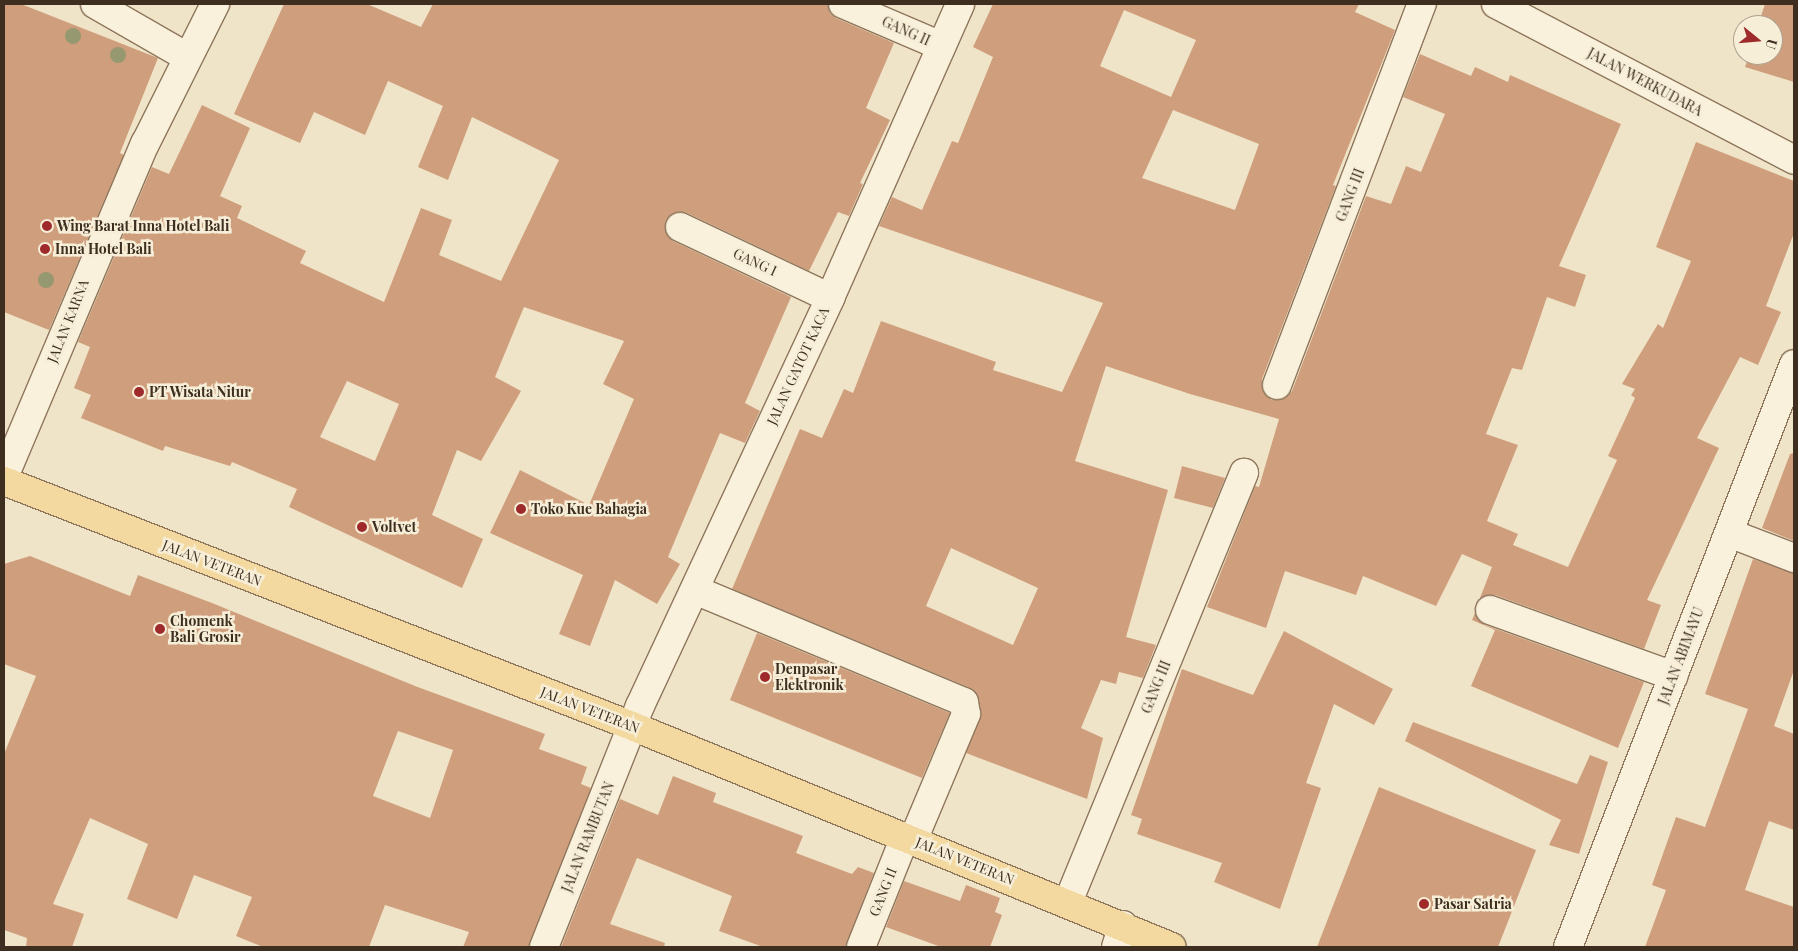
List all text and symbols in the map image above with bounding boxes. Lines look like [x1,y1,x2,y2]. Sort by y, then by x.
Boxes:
street label: GANG II [879,13,933,49]
north arrow [1733,15,1783,65]
text: U [1761,37,1782,52]
street label: JALAN WERKUDARA [1584,44,1706,120]
street label: GANG III [1332,166,1368,224]
place label: Wing Barat Inna Hotel Bali [57,218,230,234]
marker: Wing Barat Inna Hotel Bali [41,220,53,232]
place label: Inna Hotel Bali [55,241,152,257]
marker: Inna Hotel Bali [39,243,51,255]
street label: GANG I [730,245,780,279]
street label: JALAN KARNA [44,277,92,365]
street label: JALAN GATOT KACA [763,304,833,428]
place label: PT Wisata Nitur [149,384,252,400]
marker: PT Wisata Nitur [133,386,145,398]
place label: Toko Kue Bahagia [531,501,647,517]
marker: Toko Kue Bahagia [515,503,527,515]
place label: Voltvet [372,519,416,535]
marker: Voltvet [356,521,368,533]
street label: JALAN VETERAN [160,536,264,590]
street label: JALAN ABIMAYU [1655,605,1707,707]
place label: Chomenk Bali Grosir [170,613,241,646]
marker: Chomenk Bali Grosir [154,623,166,635]
street label: GANG III [1138,658,1174,716]
place label: Denpasar Elektronik [775,661,844,694]
marker: Denpasar Elektronik [759,671,771,683]
street label: JALAN VETERAN [538,683,642,737]
street label: JALAN RAMBUTAN [558,779,618,895]
street label: JALAN VETERAN [913,834,1017,888]
street label: GANG II [866,865,900,919]
place label: Pasar Satria [1434,896,1512,912]
marker: Pasar Satria [1418,898,1430,910]

